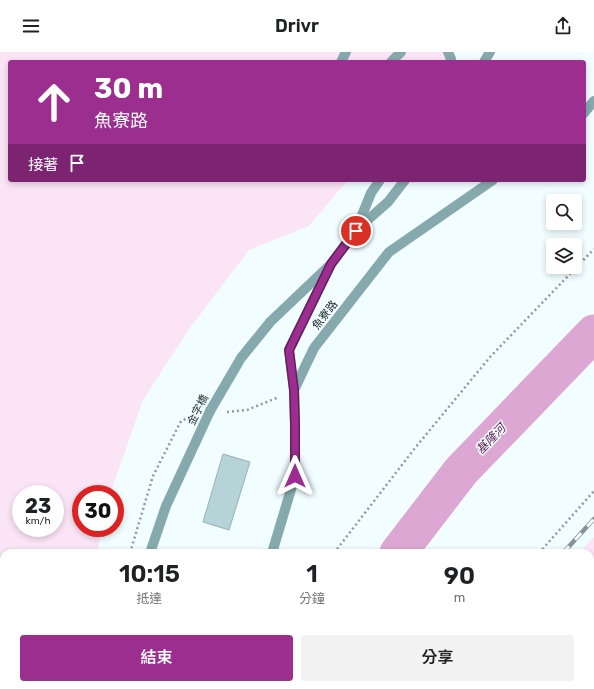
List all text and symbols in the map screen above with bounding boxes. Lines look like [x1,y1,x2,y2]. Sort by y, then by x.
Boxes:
icon: menu [20,15,42,37]
text: Drivr [275,15,319,37]
icon: share [552,15,574,37]
text: 30 m [94,72,163,105]
icon: ahead [28,76,80,128]
text: 魚寮路 [94,110,148,132]
icon: arrive [66,152,88,174]
text: 接著 [28,156,58,174]
map controls [546,194,582,274]
button: search [546,194,582,230]
pin [339,214,373,248]
icon: arrive [345,220,367,242]
button: layers [546,238,582,274]
street label: 魚寮路 [310,298,340,332]
street label: 金字橋 [185,392,211,428]
water label: 基隆河 [473,420,510,457]
position arrow [274,455,316,497]
speed limit sign: 30 [72,485,124,537]
text: 23 [25,494,51,518]
text: km/h [26,515,50,527]
text: 10:15 [119,560,180,588]
text: 1 [306,560,318,588]
text: 90 [444,562,475,590]
text: m [454,590,465,605]
text: 抵達 [136,591,162,606]
text: 分鐘 [299,591,325,606]
button: 結束 [20,635,293,681]
button: 分享 [301,635,574,681]

